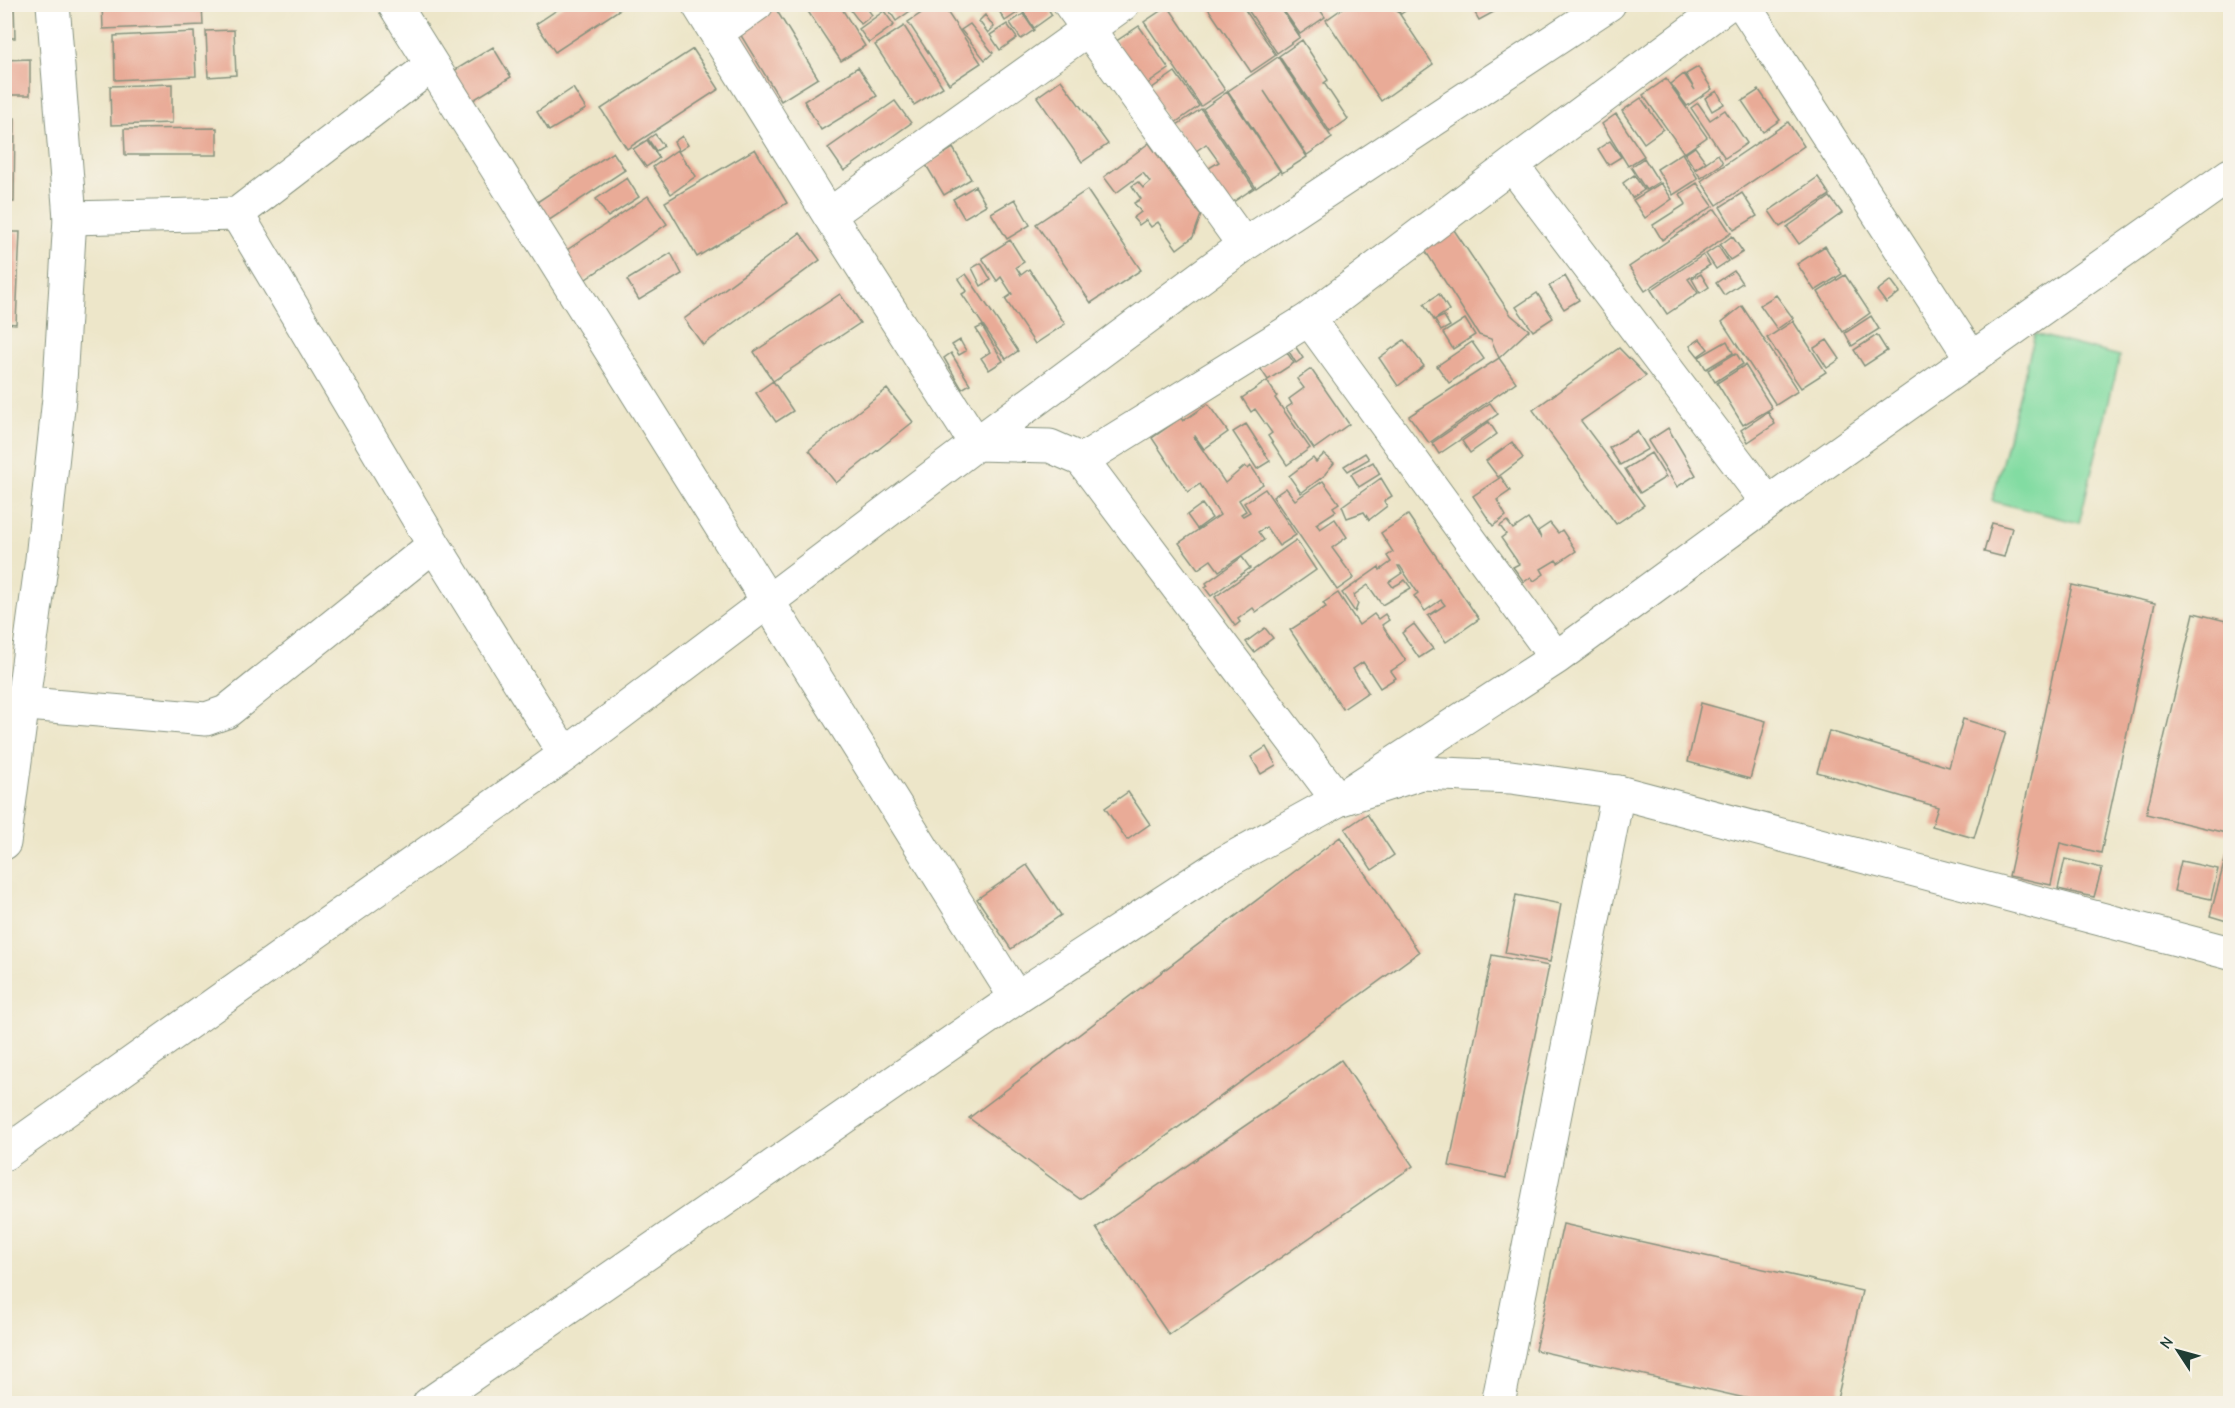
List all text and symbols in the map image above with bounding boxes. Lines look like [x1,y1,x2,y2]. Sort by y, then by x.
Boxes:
north arrow [2148,1321,2208,1381]
text: N [2156,1333,2177,1352]

